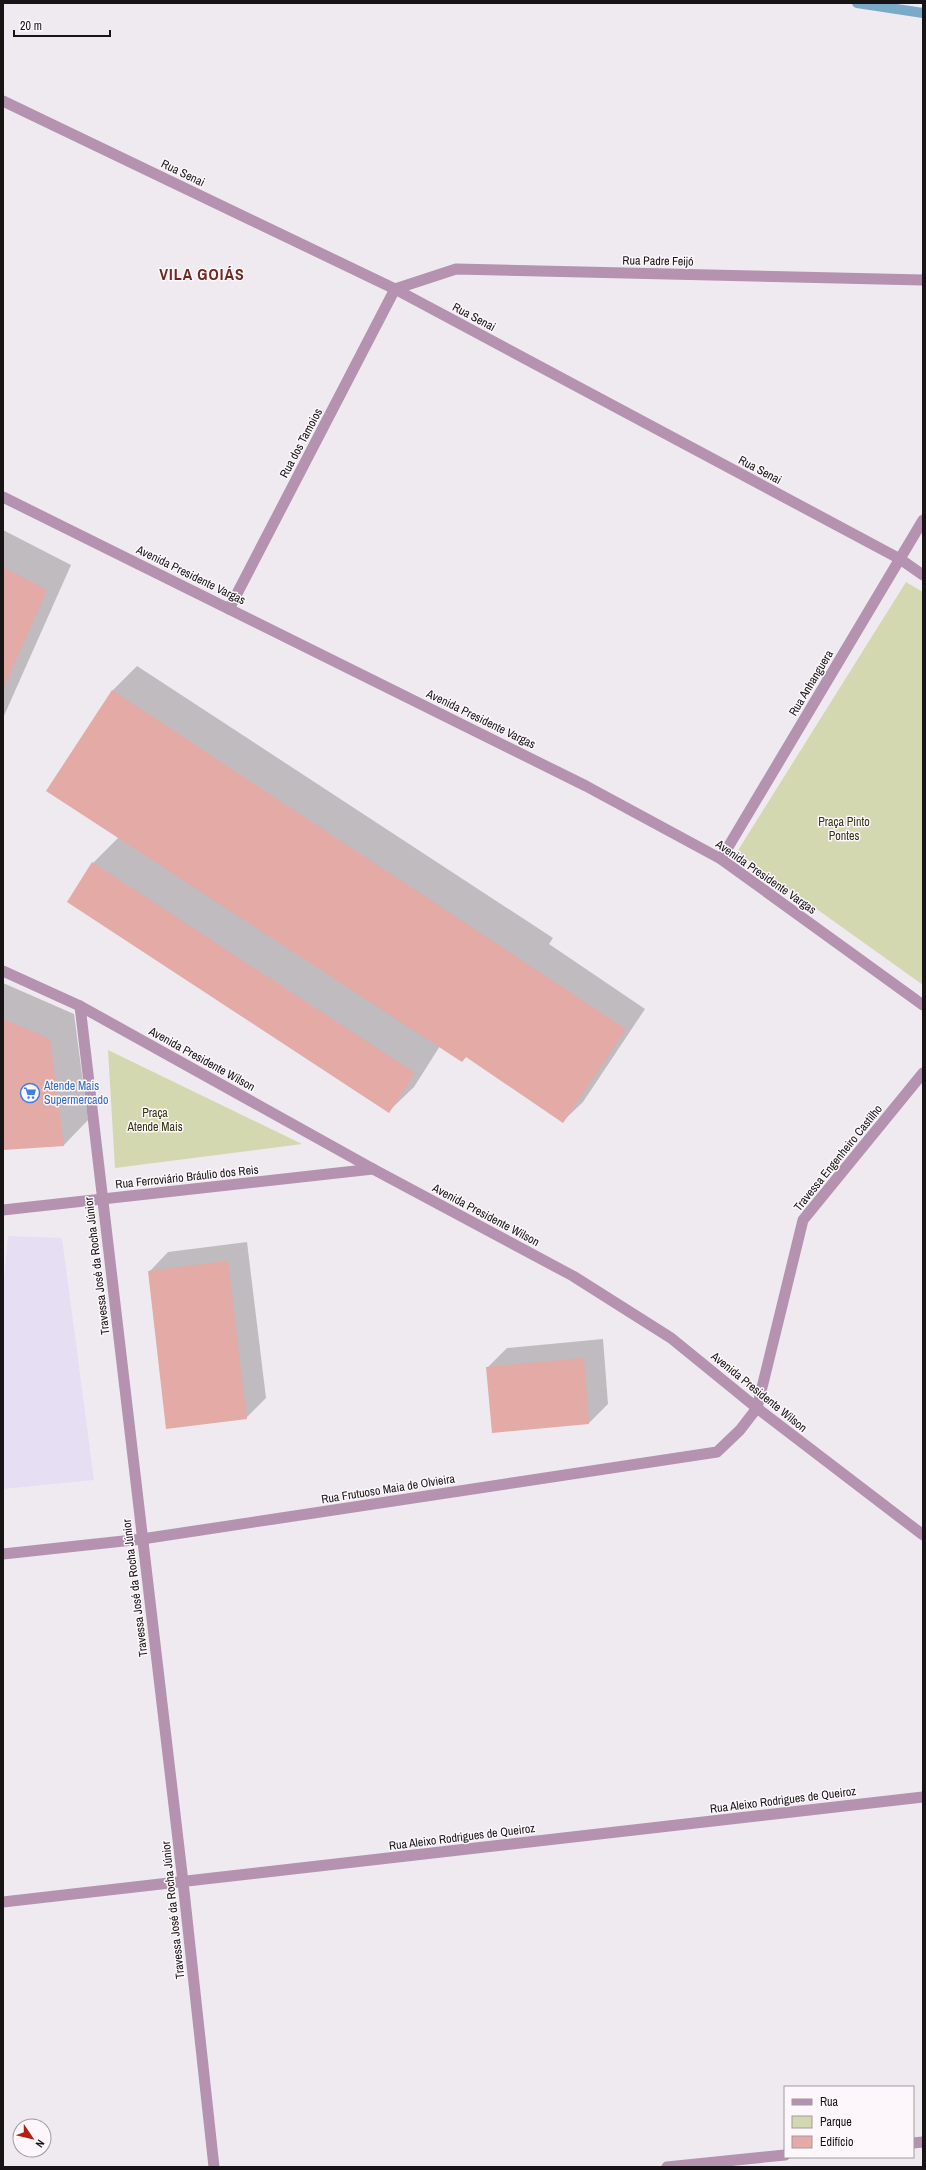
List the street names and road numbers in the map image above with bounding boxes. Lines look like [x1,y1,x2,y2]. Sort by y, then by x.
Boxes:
street label: Rua Senai [159,156,207,190]
street label: Rua Padre Feijó [622,252,694,270]
street label: Rua Senai [450,299,498,335]
street label: Rua dos Tamoios [276,405,326,481]
street label: Rua Senai [736,452,784,488]
street label: Avenida Presidente Vargas [133,541,248,608]
street label: Rua Anhanguera [785,647,837,719]
street label: Avenida Presidente Vargas [423,685,538,752]
street label: Avenida Presidente Vargas [712,836,820,918]
street label: Avenida Presidente Wilson [145,1023,258,1095]
street label: Travessa Engenheiro Castilho [790,1101,886,1215]
street label: Rua Ferroviário Bráulio dos Reis [115,1162,259,1192]
street label: Avenida Presidente Wilson [429,1180,542,1250]
street label: Travessa José da Rocha Júnior [81,1196,113,1336]
street label: Avenida Presidente Wilson [707,1348,810,1436]
street label: Rua Frutuoso Maia de Olvieira [320,1470,456,1507]
street label: Travessa José da Rocha Júnior [119,1518,151,1658]
street label: Rua Aleixo Rodrigues de Queiroz [709,1783,857,1817]
street label: Rua Aleixo Rodrigues de Queiroz [388,1820,536,1854]
street label: Travessa José da Rocha Júnior [158,1840,188,1980]

